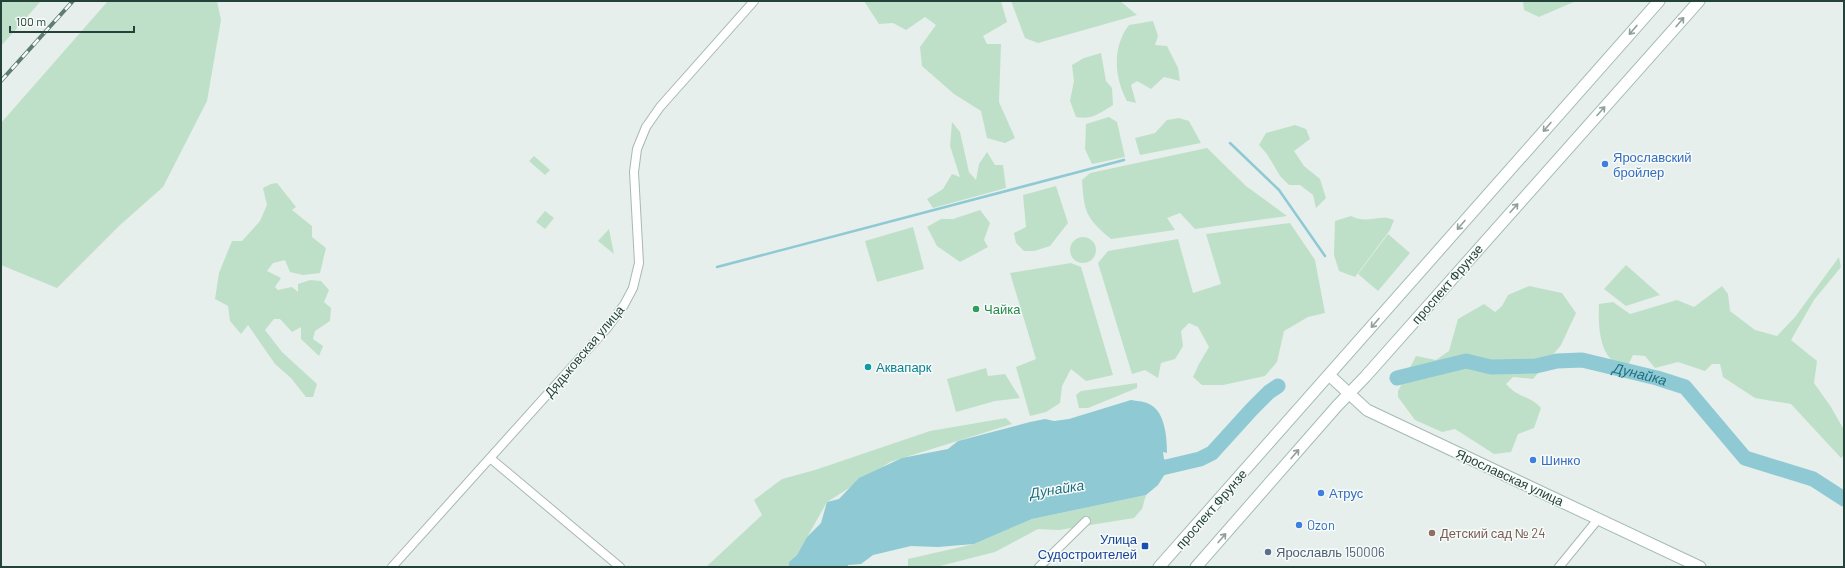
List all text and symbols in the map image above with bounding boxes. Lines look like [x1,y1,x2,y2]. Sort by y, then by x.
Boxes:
scale bar [10,8,134,34]
text: 100 m [16,14,46,28]
one-way arrow [1676,17,1685,27]
one-way arrow [1629,25,1638,36]
one-way arrow [1596,106,1605,117]
one-way arrow [1543,122,1552,133]
place label: Ярославский бройлер [1613,149,1692,180]
marker: Ярославский бройлер [1600,159,1610,169]
one-way arrow [1509,203,1519,213]
one-way arrow [1457,220,1466,231]
street label: проспект Фрунзе [1408,241,1486,327]
street label: Дядьковская улица [541,301,628,400]
place label: Чайка [984,301,1021,317]
marker: Чайка [971,304,981,314]
one-way arrow [1371,317,1380,328]
water label: Дунайка [1610,358,1669,389]
place label: Аквапарк [876,359,932,375]
marker: Аквапарк [863,362,873,372]
street label: Ярославская улица [1454,445,1567,509]
one-way arrow [1290,449,1299,459]
place label: Шинко [1541,452,1580,468]
marker: Шинко [1528,455,1538,465]
street label: проспект Фрунзе [1172,466,1250,552]
water label: Дунайка [1027,476,1085,501]
place label: Атрус [1329,485,1364,501]
marker: Атрус [1316,488,1326,498]
place label: Ozon [1307,517,1335,533]
marker: Ozon [1294,520,1304,530]
place label: Детский сад № 24 [1440,525,1545,541]
marker: Детский сад № 24 [1427,528,1437,538]
place label: Улица Судостроителей [1038,531,1138,562]
one-way arrow [1217,532,1226,543]
marker: Улица Судостроителей [1140,541,1150,551]
place label: Ярославль 150006 [1276,544,1385,560]
marker: Ярославль 150006 [1263,547,1273,557]

